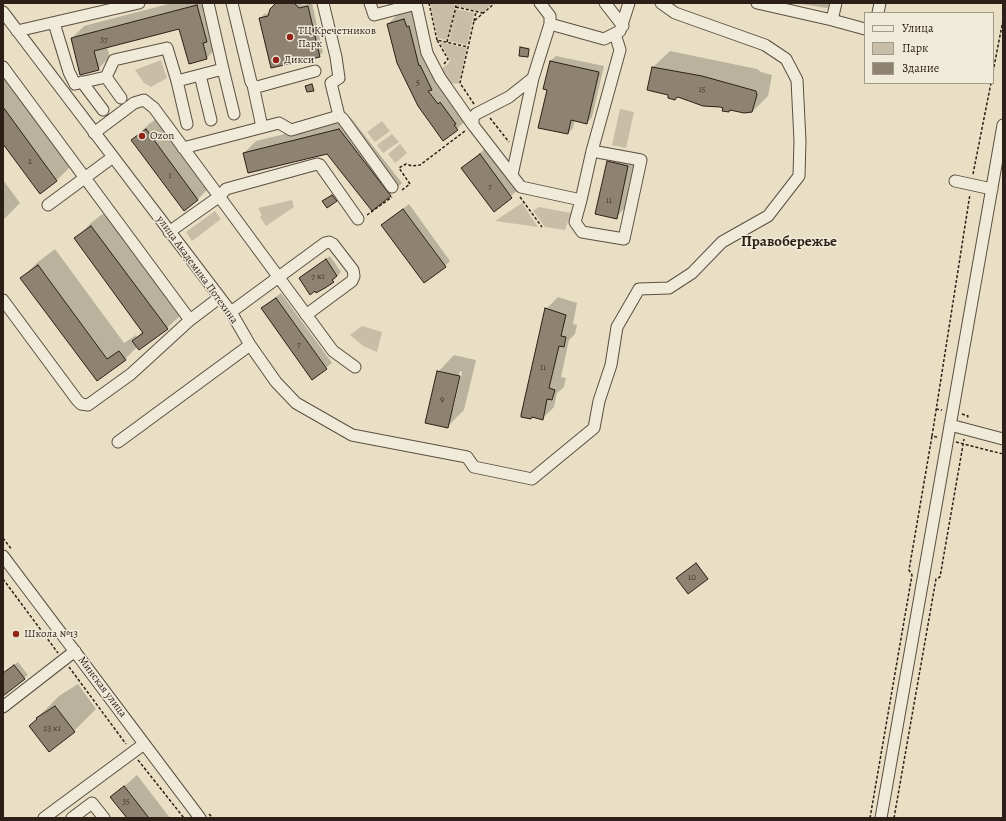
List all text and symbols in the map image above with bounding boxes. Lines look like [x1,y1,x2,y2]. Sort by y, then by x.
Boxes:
legend [864,12,994,84]
text: Улица [902,20,933,36]
place label: ТЦ Кречетников Парк [298,24,376,50]
marker: ТЦ Кречетников Парк [285,32,295,42]
house number: 37 [100,35,108,45]
text: Парк [902,40,928,56]
place label: Дикси [284,53,314,67]
marker: Дикси [271,55,281,65]
text: Здание [902,60,939,76]
house number: 5 [416,78,420,88]
house number: 15 [699,85,705,95]
place label: Ozon [150,129,174,143]
marker: Ozon [137,131,147,141]
house number: 2 [28,157,32,167]
house number: 1 [168,171,172,181]
house number: 7 [488,182,492,192]
house number: 11 [606,196,612,206]
street label: улица Академика Потехина [153,213,241,327]
district label: Правобережье [741,233,837,251]
house number: 7 к1 [311,272,325,282]
house number: 7 [297,340,301,350]
house number: 11 [540,363,546,373]
house number: 9 [440,395,444,405]
house number: 10 [688,573,696,583]
place label: Школа №13 [24,627,78,641]
marker: Школа №13 [11,629,21,639]
street label: Минская улица [75,654,129,720]
house number: 23 к1 [43,724,61,734]
house number: 35 [122,797,130,807]

